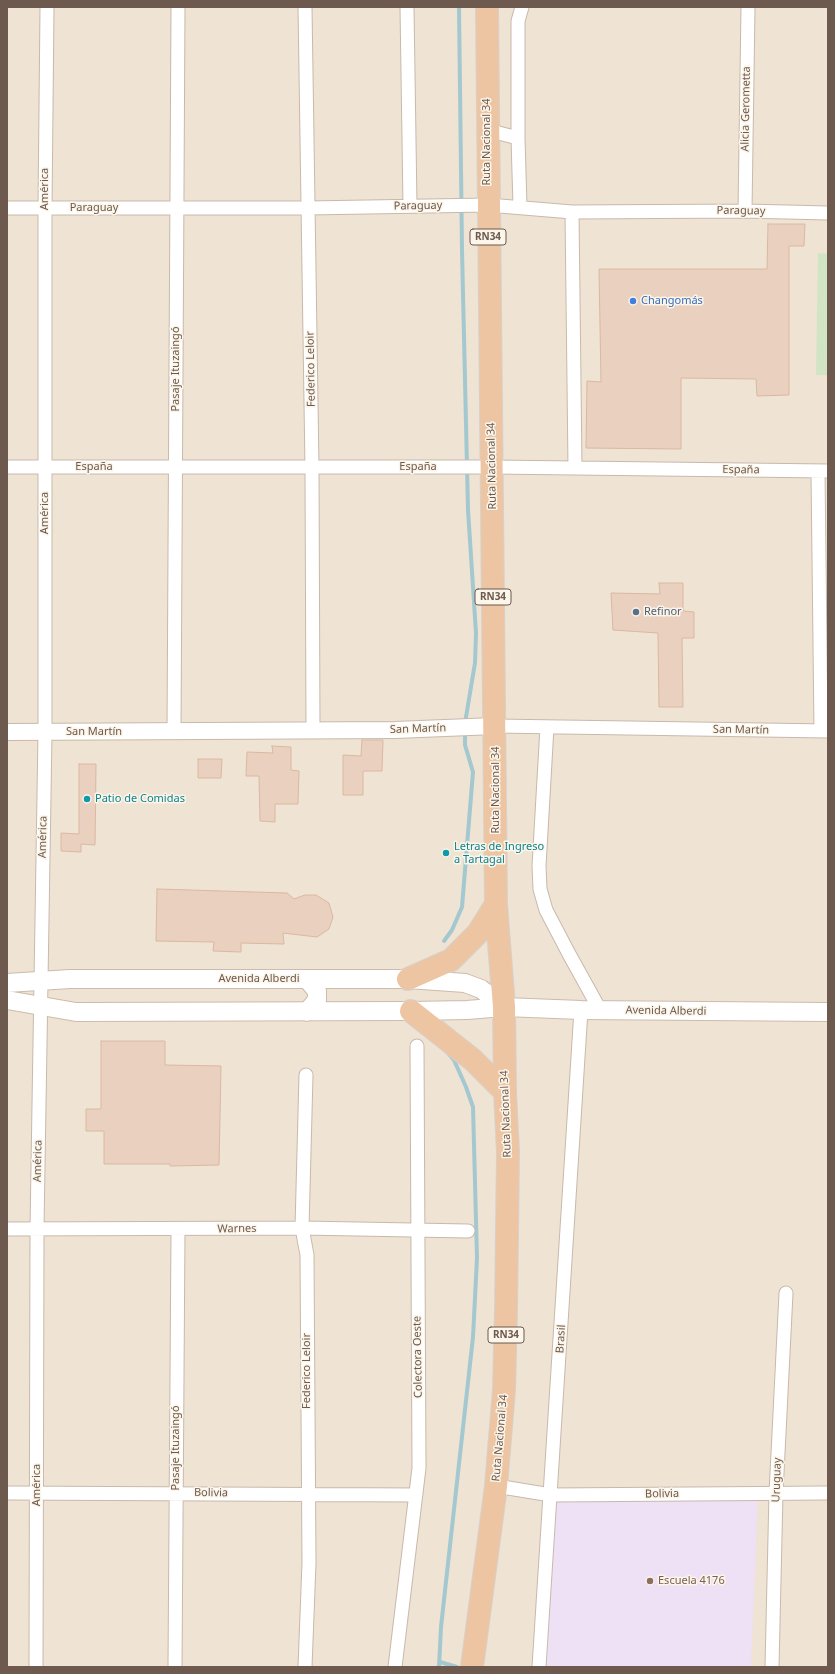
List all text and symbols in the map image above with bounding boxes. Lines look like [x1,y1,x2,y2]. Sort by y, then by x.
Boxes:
street label: Alicia Gerometta [739,66,753,152]
street label: Ruta Nacional 34 [480,98,494,186]
street label: América [38,168,52,210]
street label: Paraguay [394,199,442,213]
street label: Paraguay [70,201,118,215]
street label: Paraguay [717,204,765,218]
road number: RN34 [470,229,506,245]
place label: Changomás [641,294,703,308]
marker: Changomás [628,296,638,306]
street label: Pasaje Ituzaingó [169,326,183,412]
street label: Federico Leloir [304,331,318,407]
street label: Ruta Nacional 34 [485,422,499,510]
street label: España [75,460,113,474]
street label: España [399,460,437,474]
street label: España [722,463,760,477]
street label: América [38,492,52,534]
road number: RN34 [475,589,511,605]
place label: Refinor [644,605,682,619]
marker: Refinor [631,607,641,617]
street label: San Martín [390,721,446,737]
street label: San Martín [713,723,769,737]
street label: San Martín [66,725,122,739]
street label: Ruta Nacional 34 [489,746,503,834]
place label: Patio de Comidas [95,792,185,806]
marker: Patio de Comidas [82,794,92,804]
street label: América [36,816,50,858]
place label: Letras de Ingreso a Tartagal [454,840,544,866]
marker: Letras de Ingreso a Tartagal [441,848,451,858]
street label: Avenida Alberdi [218,972,300,986]
street label: Avenida Alberdi [625,1004,707,1018]
street label: Ruta Nacional 34 [498,1070,514,1158]
street label: América [31,1140,45,1182]
street label: Warnes [217,1222,257,1236]
street label: Colectora Oeste [411,1316,425,1398]
street label: Brasil [553,1324,569,1354]
road number: RN34 [488,1327,524,1343]
street label: Federico Leloir [300,1333,314,1409]
street label: Ruta Nacional 34 [490,1394,510,1482]
street label: Pasaje Ituzaingó [169,1405,183,1491]
street label: Uruguay [770,1457,784,1503]
street label: América [30,1464,44,1506]
street label: Bolivia [194,1486,228,1500]
street label: Bolivia [645,1487,679,1501]
place label: Escuela 4176 [658,1574,725,1588]
marker: Escuela 4176 [645,1576,655,1586]

